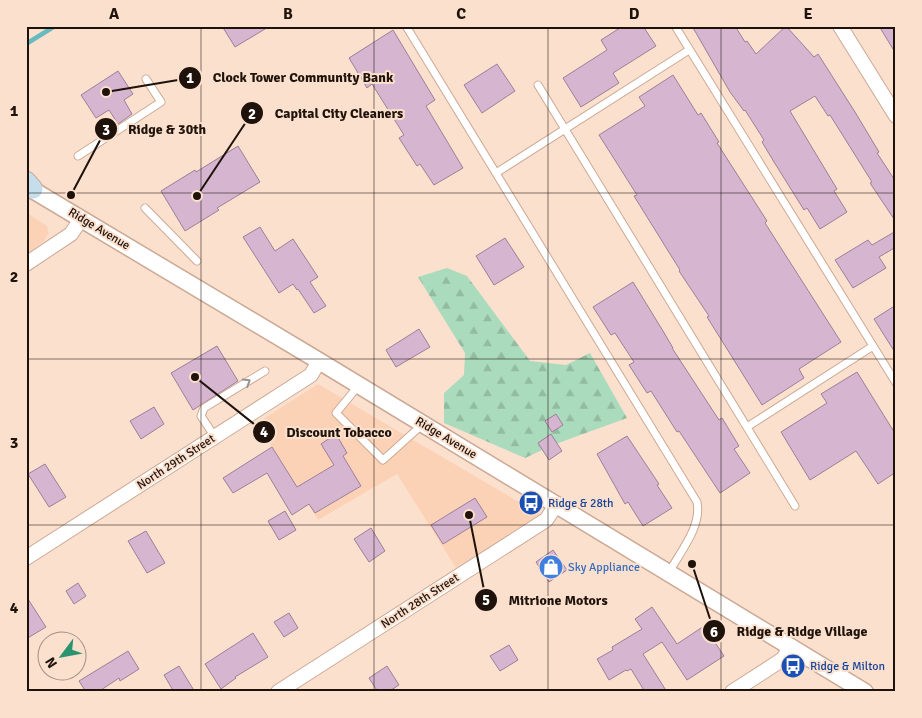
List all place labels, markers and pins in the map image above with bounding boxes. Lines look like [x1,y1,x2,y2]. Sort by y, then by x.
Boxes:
callout: Clock Tower Community Bank [178,63,403,92]
callout: Capital City Cleaners [240,99,414,128]
callout: Ridge & 30th [93,115,216,144]
callout: Discount Tobacco [252,418,402,447]
bus stop icon: Ridge & 28th [518,490,544,516]
place label: Ridge & 28th [548,496,614,511]
shop icon: Sky Appliance [538,554,564,580]
place label: Sky Appliance [568,560,640,575]
callout: Mitrione Motors [473,585,617,614]
callout: Ridge & Ridge Village [702,617,878,646]
bus stop icon: Ridge & Milton [780,653,806,679]
place label: Ridge & Milton [810,659,885,674]

